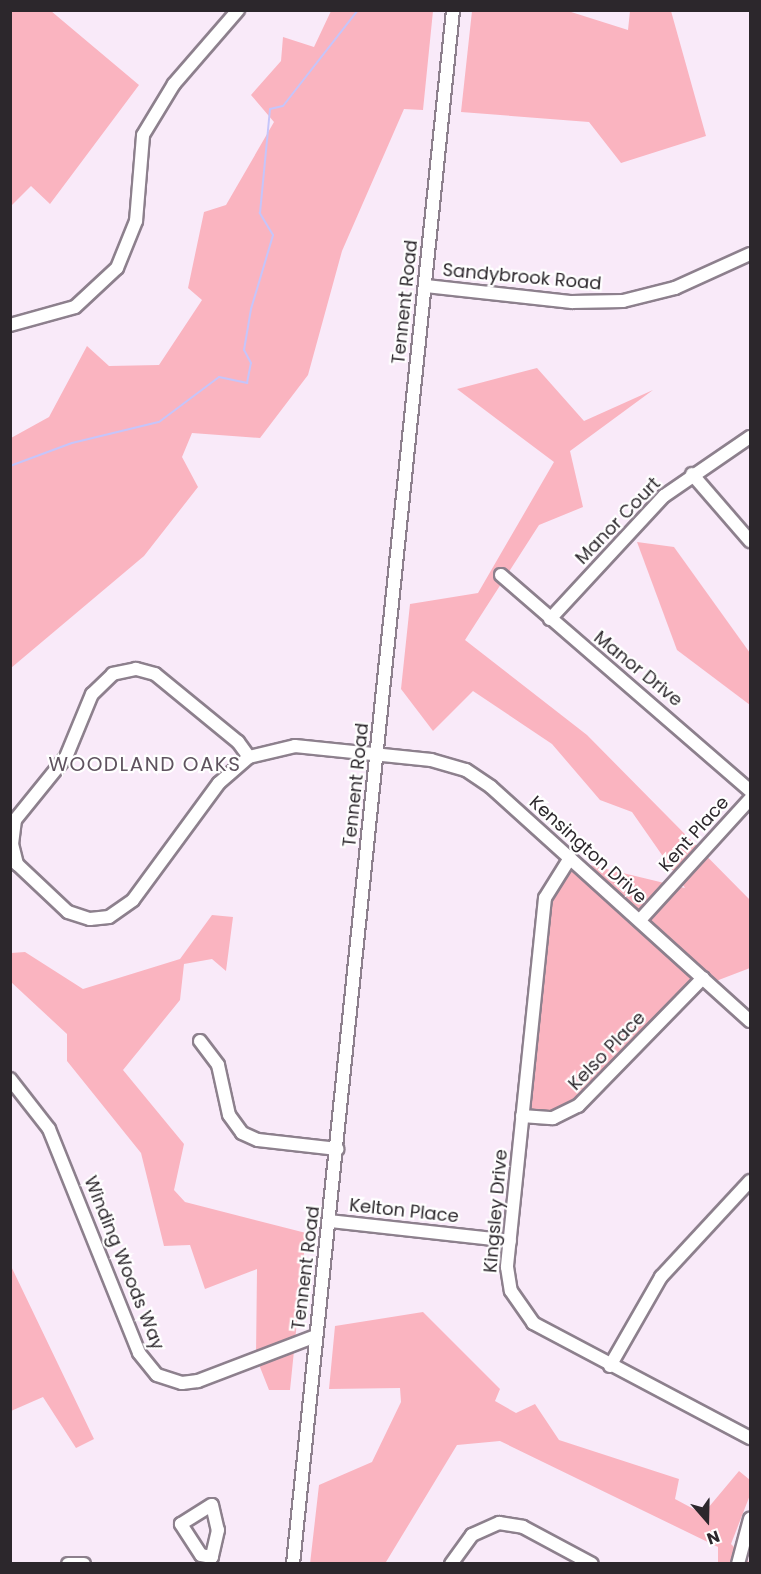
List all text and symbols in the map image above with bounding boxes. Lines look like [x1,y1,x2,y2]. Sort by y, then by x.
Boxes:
street label: Tennent Road [388,239,422,365]
street label: Sandybrook Road [442,259,602,295]
street label: Manor Court [571,473,665,569]
street label: Manor Drive [589,627,687,711]
street label: Tennent Road [339,722,373,848]
district label: WOODLAND OAKS [48,752,242,776]
street label: Kensington Drive [525,792,651,908]
street label: Kent Place [655,792,733,876]
street label: Kelso Place [564,1007,650,1095]
street label: Kingsley Drive [480,1148,512,1274]
street label: Winding Woods Way [79,1173,169,1353]
street label: Kelton Place [348,1195,460,1227]
street label: Tennent Road [288,1205,324,1331]
north arrow [677,1490,737,1550]
text: N [704,1525,723,1550]

